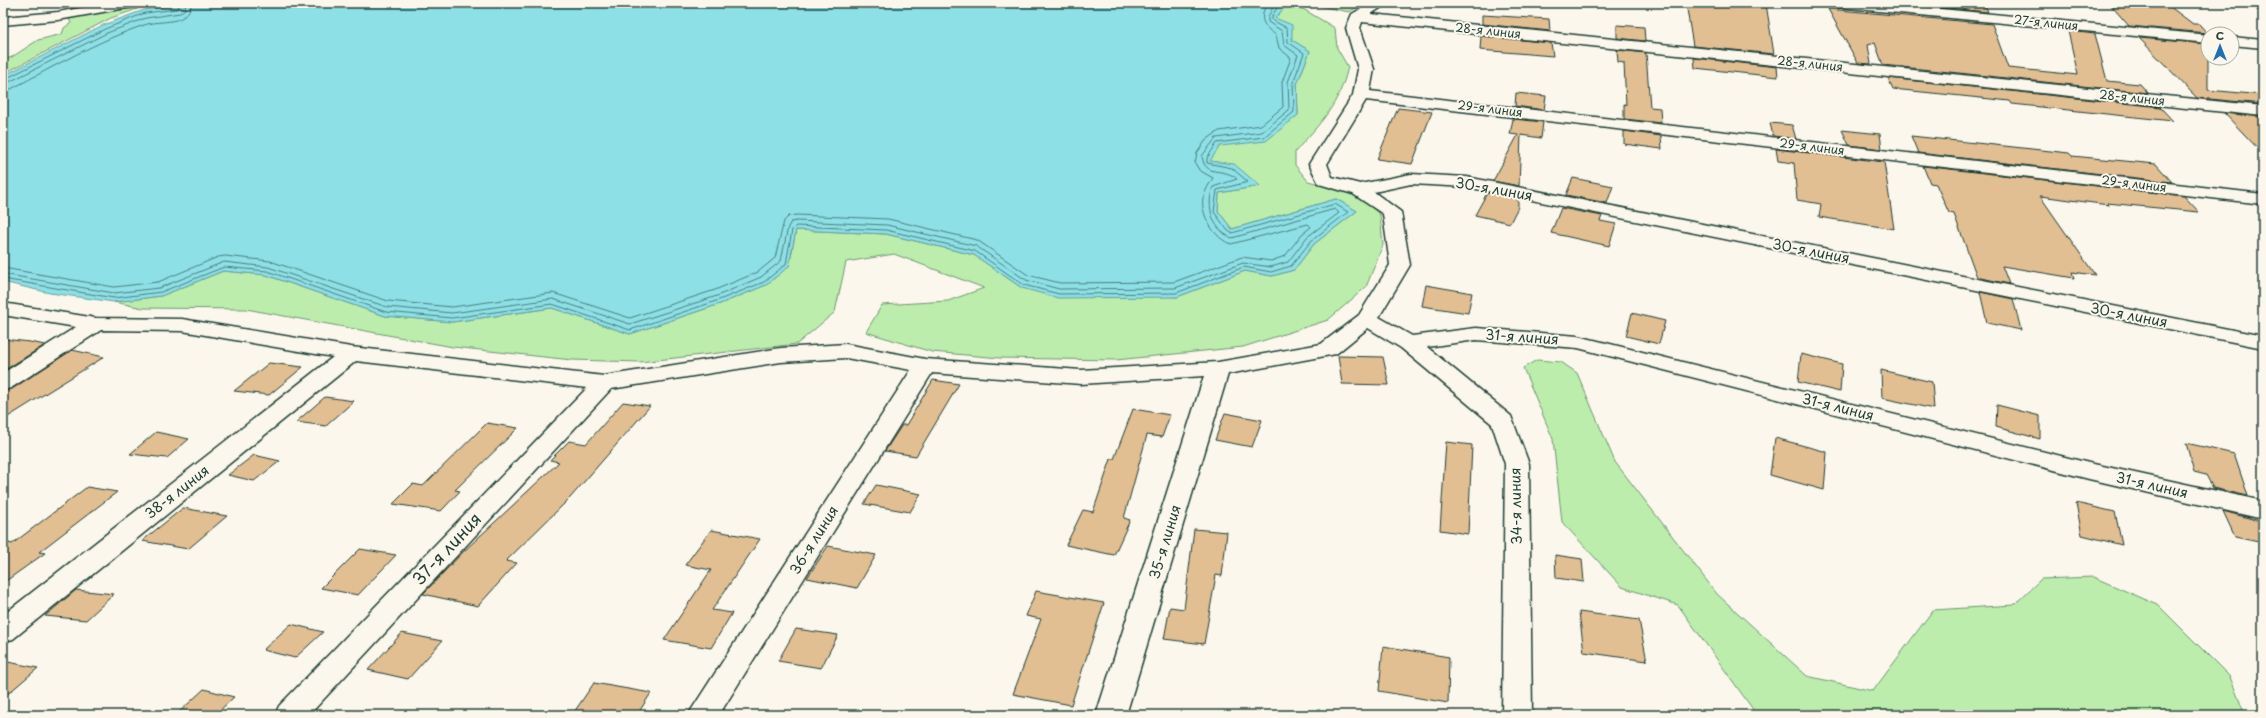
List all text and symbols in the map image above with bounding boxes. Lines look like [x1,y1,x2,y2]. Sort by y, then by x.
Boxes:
street label: 27-я линия [2013,10,2079,34]
street label: 28-я линия [1454,18,1522,42]
north arrow [2200,26,2240,66]
text: С [2216,27,2224,44]
street label: 28-я линия [1776,51,1844,75]
street label: 28-я линия [2098,85,2166,109]
street label: 29-я линия [1456,95,1524,121]
street label: 29-я линия [1778,133,1846,159]
street label: 29-я линия [2100,170,2168,196]
street label: 30-я линия [1454,171,1534,206]
street label: 30-я линия [1771,233,1851,268]
street label: 30-я линия [2089,297,2169,332]
street label: 31-я линия [1485,323,1559,350]
street label: 31-я линия [1800,387,1876,426]
street label: 38-я линия [140,460,213,523]
street label: 31-я линия [2114,466,2190,503]
street label: 34-я линия [1504,467,1527,545]
street label: 36-я линия [784,501,843,578]
street label: 35-я линия [1143,502,1186,582]
street label: 37-я линия [406,506,487,591]

